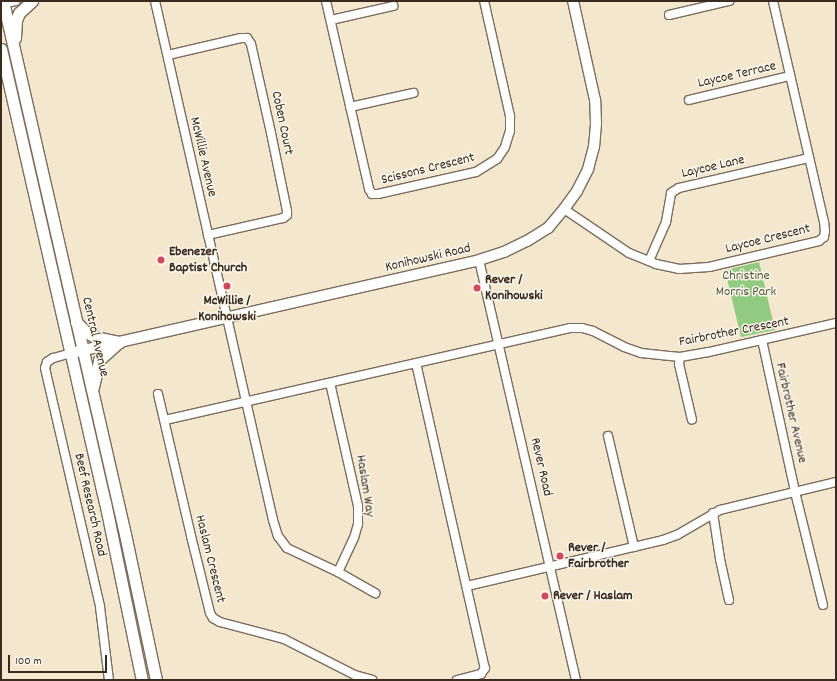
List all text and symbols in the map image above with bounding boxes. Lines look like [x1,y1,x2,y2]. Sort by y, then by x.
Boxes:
street label: Laycoe Terrace [696,58,778,92]
street label: Coben Court [267,90,297,156]
street label: McWillie Avenue [186,115,220,199]
street label: Scissons Crescent [380,149,476,189]
street label: Laycoe Lane [680,152,746,182]
street label: Laycoe Crescent [724,220,812,258]
street label: Konihowski Road [384,240,472,276]
place label: Ebenezer Baptist Church [169,244,247,276]
marker: Ebenezer Baptist Church [156,255,166,265]
park label: Christine Morris Park [716,268,776,300]
place label: Rever / Konihowski [485,272,543,304]
marker: McWillie / Konihowski [222,281,232,291]
marker: Rever / Konihowski [472,283,482,293]
place label: McWillie / Konihowski [198,293,256,326]
street label: Central Avenue [78,295,112,379]
street label: Fairbrother Crescent [678,313,790,351]
street label: Fairbrother Avenue [771,361,811,465]
street label: Rever Road [526,436,556,498]
street label: Beef Research Road [70,452,110,558]
street label: Haslam Way [352,454,378,518]
street label: Haslam Crescent [191,513,229,605]
place label: Rever / Fairbrother [568,540,629,572]
marker: Rever / Fairbrother [555,551,565,561]
place label: Rever / Haslam [553,588,633,604]
marker: Rever / Haslam [540,591,550,601]
scale bar [10,647,109,673]
text: 100 m [15,653,42,670]

